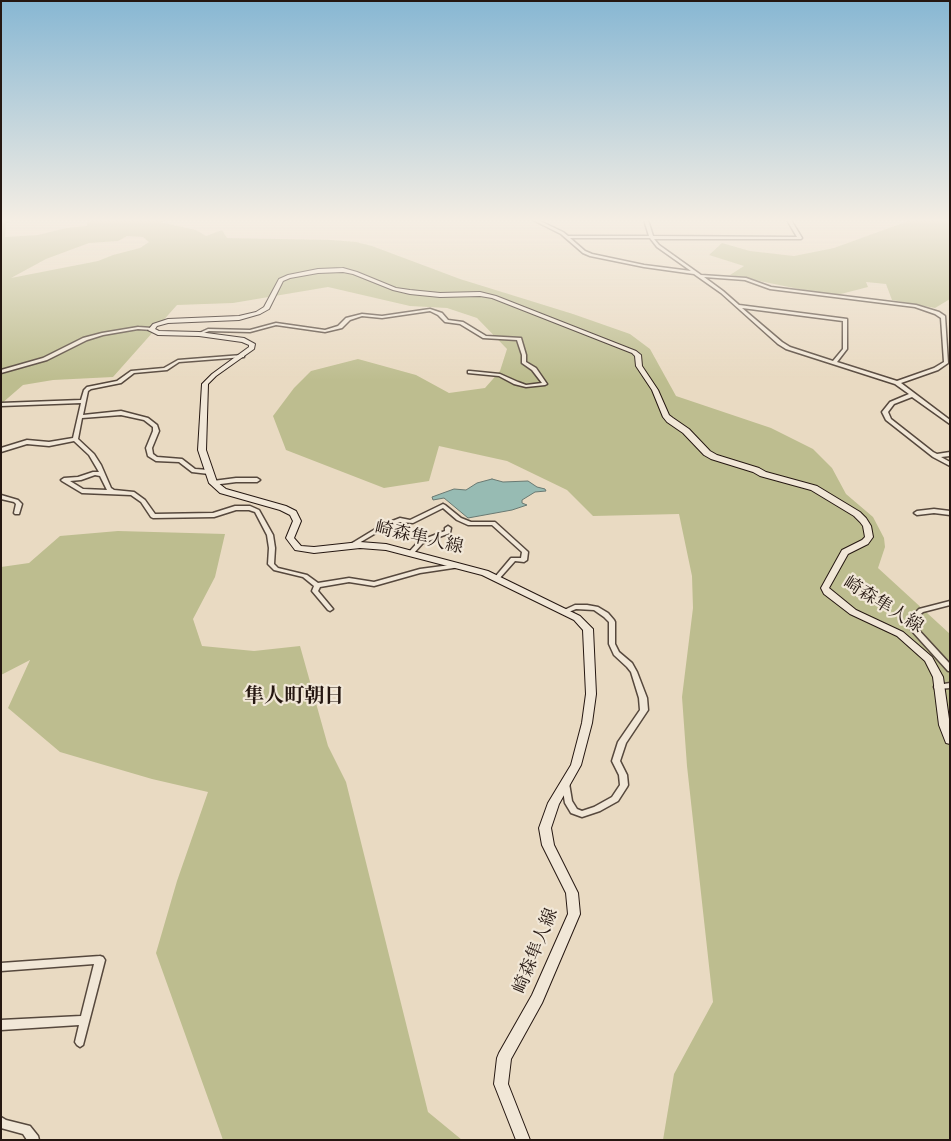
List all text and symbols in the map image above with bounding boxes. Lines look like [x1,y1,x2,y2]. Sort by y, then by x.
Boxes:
street label: 崎森隼人線 [373,517,465,559]
street label: 崎森隼人線 [839,572,927,638]
district label: 隼人町朝日 [244,685,344,709]
street label: 崎森隼人線 [509,905,563,997]

